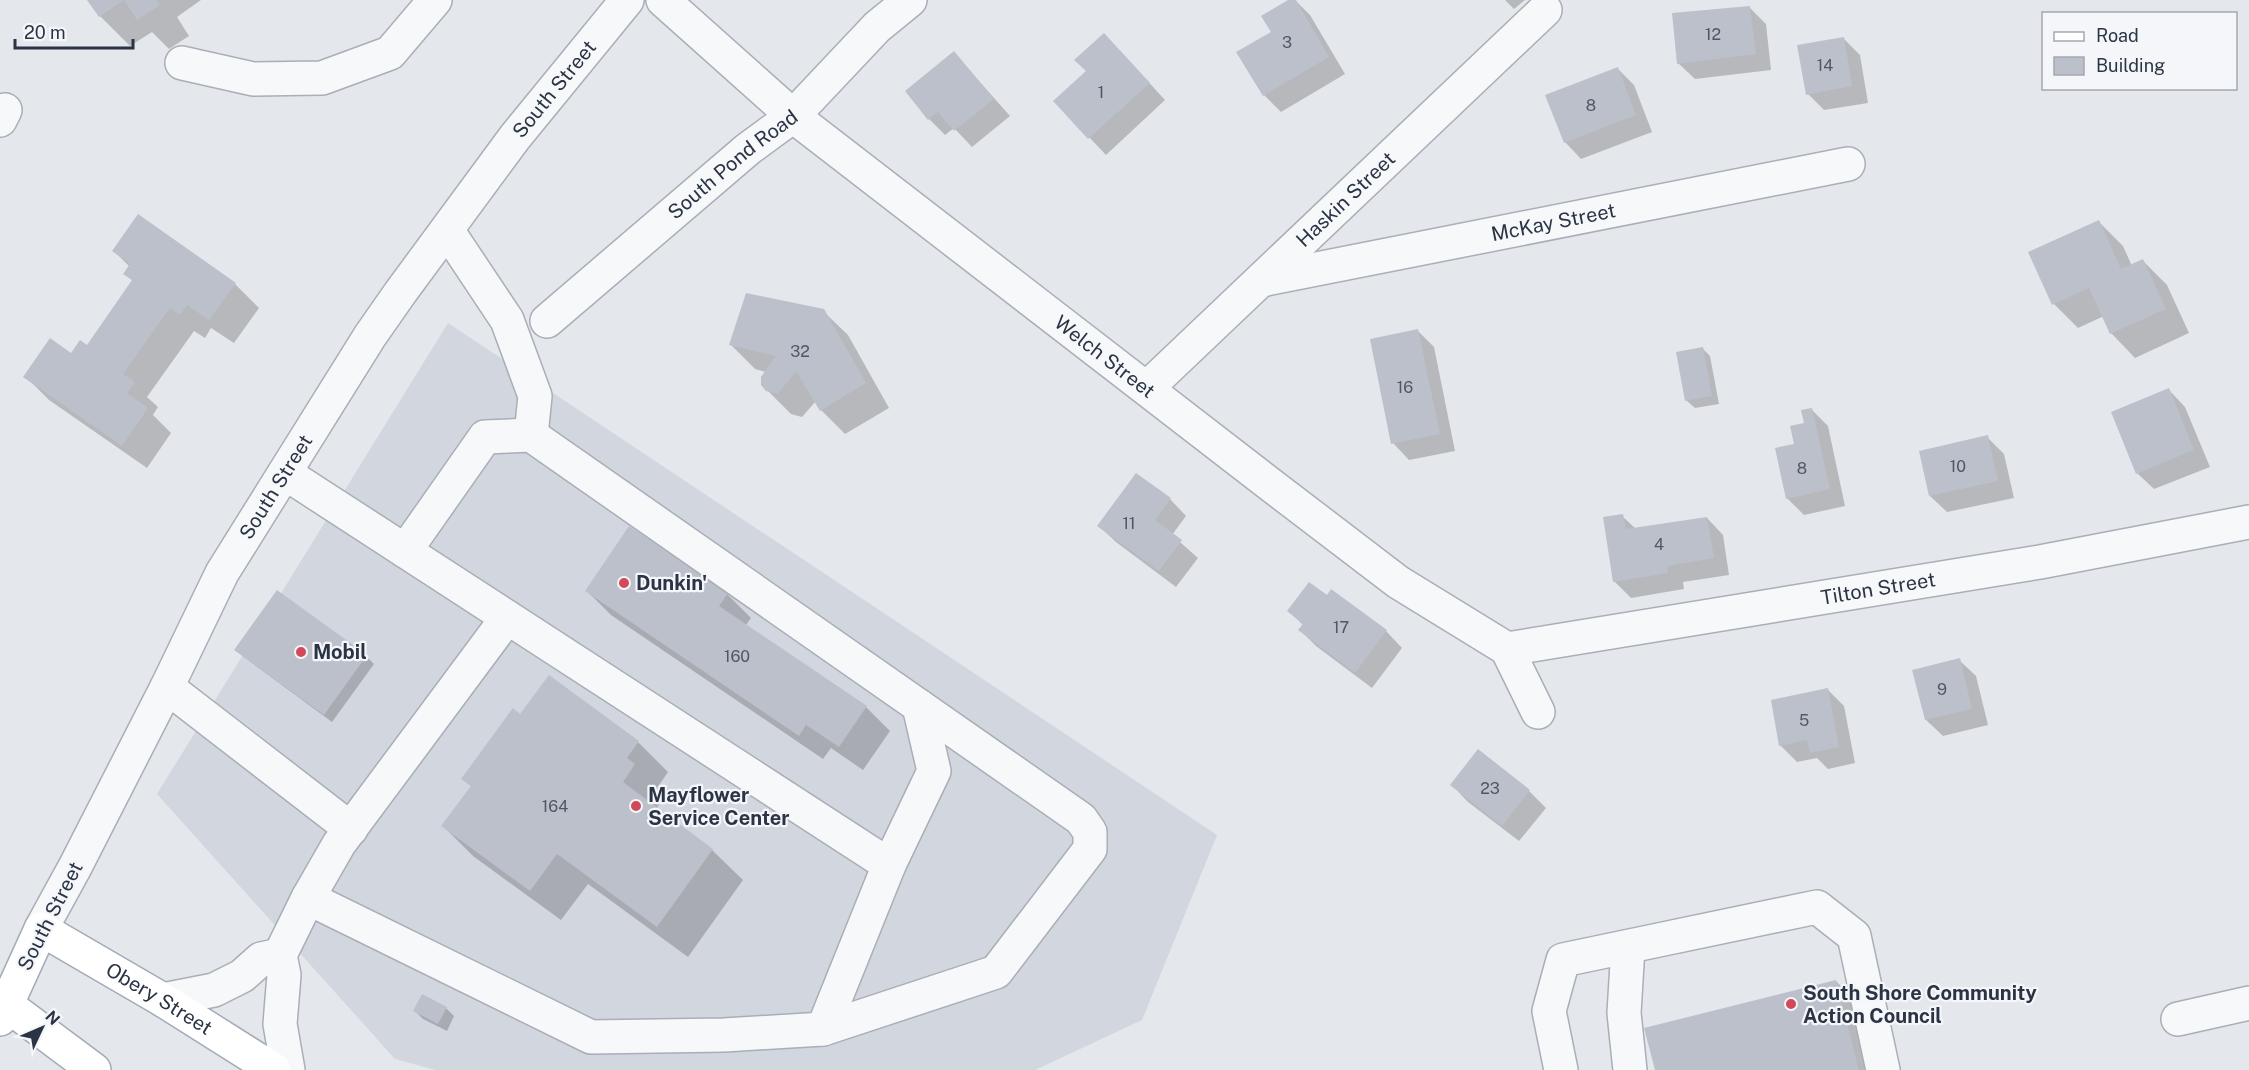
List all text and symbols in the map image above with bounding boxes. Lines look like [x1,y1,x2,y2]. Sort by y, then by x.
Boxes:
scale bar [15,12,134,50]
legend [2042,12,2237,90]
text: 20 m [24,22,66,43]
house number: 12 [1705,25,1721,44]
text: Road [2096,25,2139,46]
house number: 3 [1282,33,1292,52]
street label: South Street [507,35,601,143]
text: Building [2096,55,2165,76]
house number: 14 [1817,56,1833,75]
house number: 1 [1098,83,1104,102]
house number: 8 [1586,96,1596,115]
street label: South Pond Road [663,105,802,224]
street label: Haskin Street [1291,147,1400,252]
street label: McKay Street [1489,198,1618,246]
street label: Welch Street [1050,310,1160,403]
house number: 32 [790,342,810,361]
house number: 16 [1397,378,1413,397]
street label: South Street [234,430,317,544]
house number: 10 [1950,457,1966,476]
house number: 8 [1797,459,1807,478]
house number: 11 [1122,514,1136,533]
house number: 4 [1654,535,1664,554]
street label: Tilton Street [1819,567,1937,610]
place label: Dunkin' [636,571,707,595]
marker: Dunkin' [617,576,631,590]
house number: 17 [1333,618,1349,637]
place label: Mobil [313,640,367,664]
marker: Mobil [294,645,308,659]
house number: 160 [724,647,750,666]
house number: 9 [1937,680,1947,699]
house number: 5 [1799,711,1809,730]
house number: 23 [1480,779,1500,798]
place label: Mayflower Service Center [648,783,790,830]
house number: 164 [542,797,568,816]
marker: Mayflower Service Center [629,799,643,813]
street label: South Street [12,858,88,974]
street label: Obery Street [102,957,217,1040]
place label: South Shore Community Action Council [1803,981,2037,1028]
marker: South Shore Community Action Council [1784,997,1798,1011]
north arrow [12,998,72,1058]
text: N [41,1007,64,1029]

